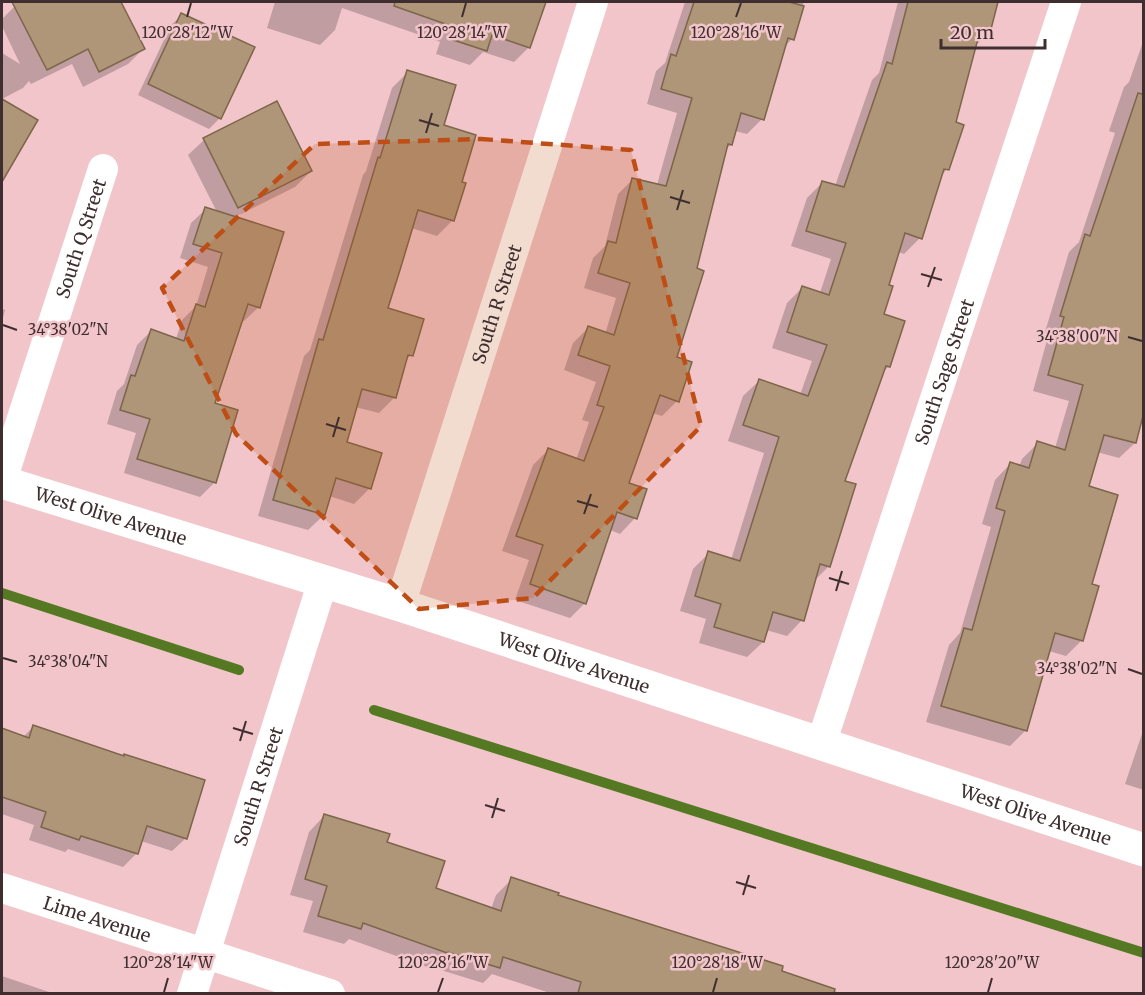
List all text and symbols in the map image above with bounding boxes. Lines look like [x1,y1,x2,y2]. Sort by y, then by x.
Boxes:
scale bar [941,12,1044,50]
text: 20 m [950,21,994,44]
text: 120°28'12"W [141,23,234,42]
text: 120°28'14"W [417,23,508,42]
text: 120°28'16"W [691,23,782,42]
street label: South Q Street [50,176,111,301]
street label: South R Street [466,241,526,367]
street label: South Sage Street [909,296,979,448]
text: 34°38'02"N [28,320,109,339]
text: 34°38'00"N [1036,327,1118,346]
street label: West Olive Avenue [31,481,190,550]
street label: West Olive Avenue [495,626,653,698]
text: 34°38'04"N [28,652,108,671]
text: 34°38'02"N [1037,659,1118,678]
street label: South R Street [228,724,288,849]
street label: West Olive Avenue [956,778,1114,850]
street label: Lime Avenue [41,891,154,947]
text: 120°28'14"W [123,953,214,972]
text: 120°28'16"W [398,953,489,972]
text: 120°28'18"W [671,953,764,972]
text: 120°28'20"W [945,953,1040,972]

